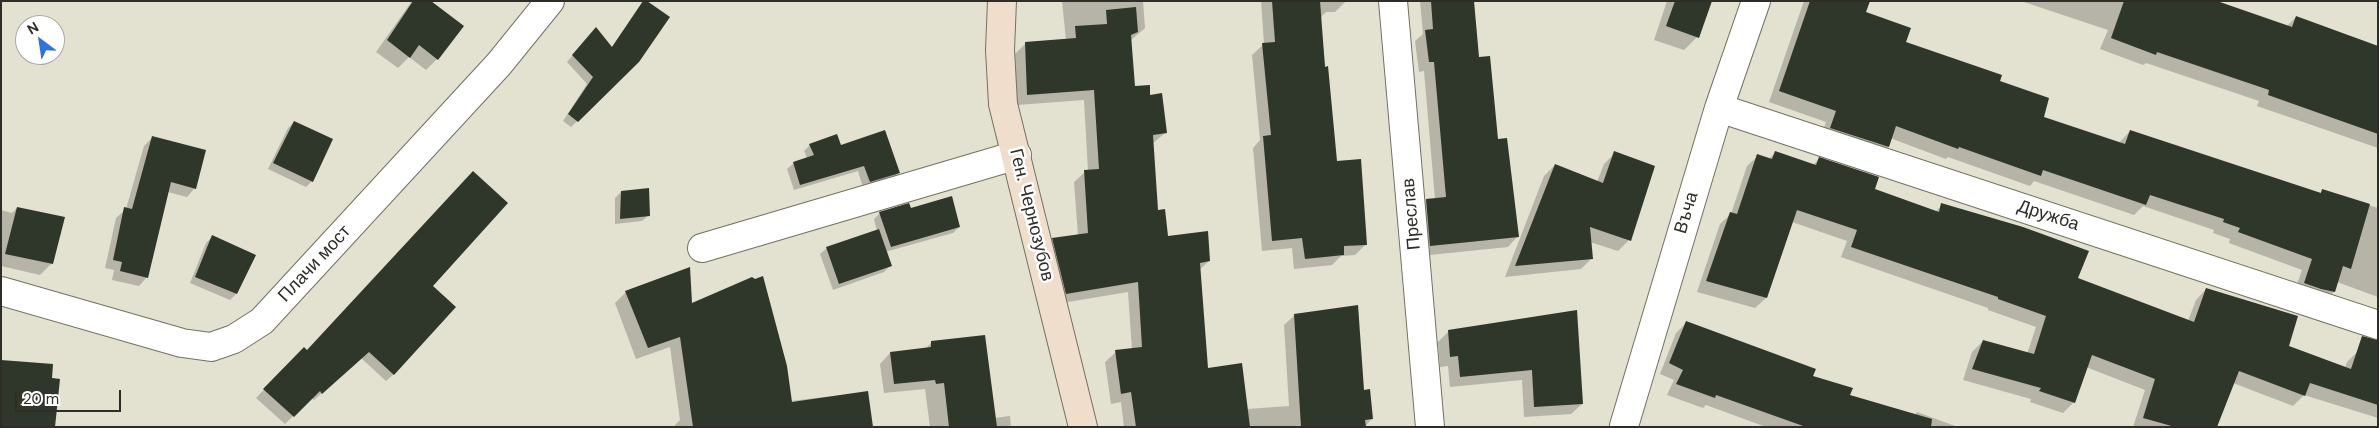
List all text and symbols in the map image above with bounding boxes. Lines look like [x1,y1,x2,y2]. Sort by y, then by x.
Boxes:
north arrow [15,15,65,65]
text: N [24,18,42,38]
street label: Ген. Чернозубов [1004,147,1058,283]
street label: Преслав [1398,177,1426,251]
street label: Въча [1670,189,1704,237]
street label: Дружба [2015,196,2081,236]
street label: Плачи мост [274,221,356,307]
scale bar [18,380,124,412]
text: 20 m [23,389,59,409]

